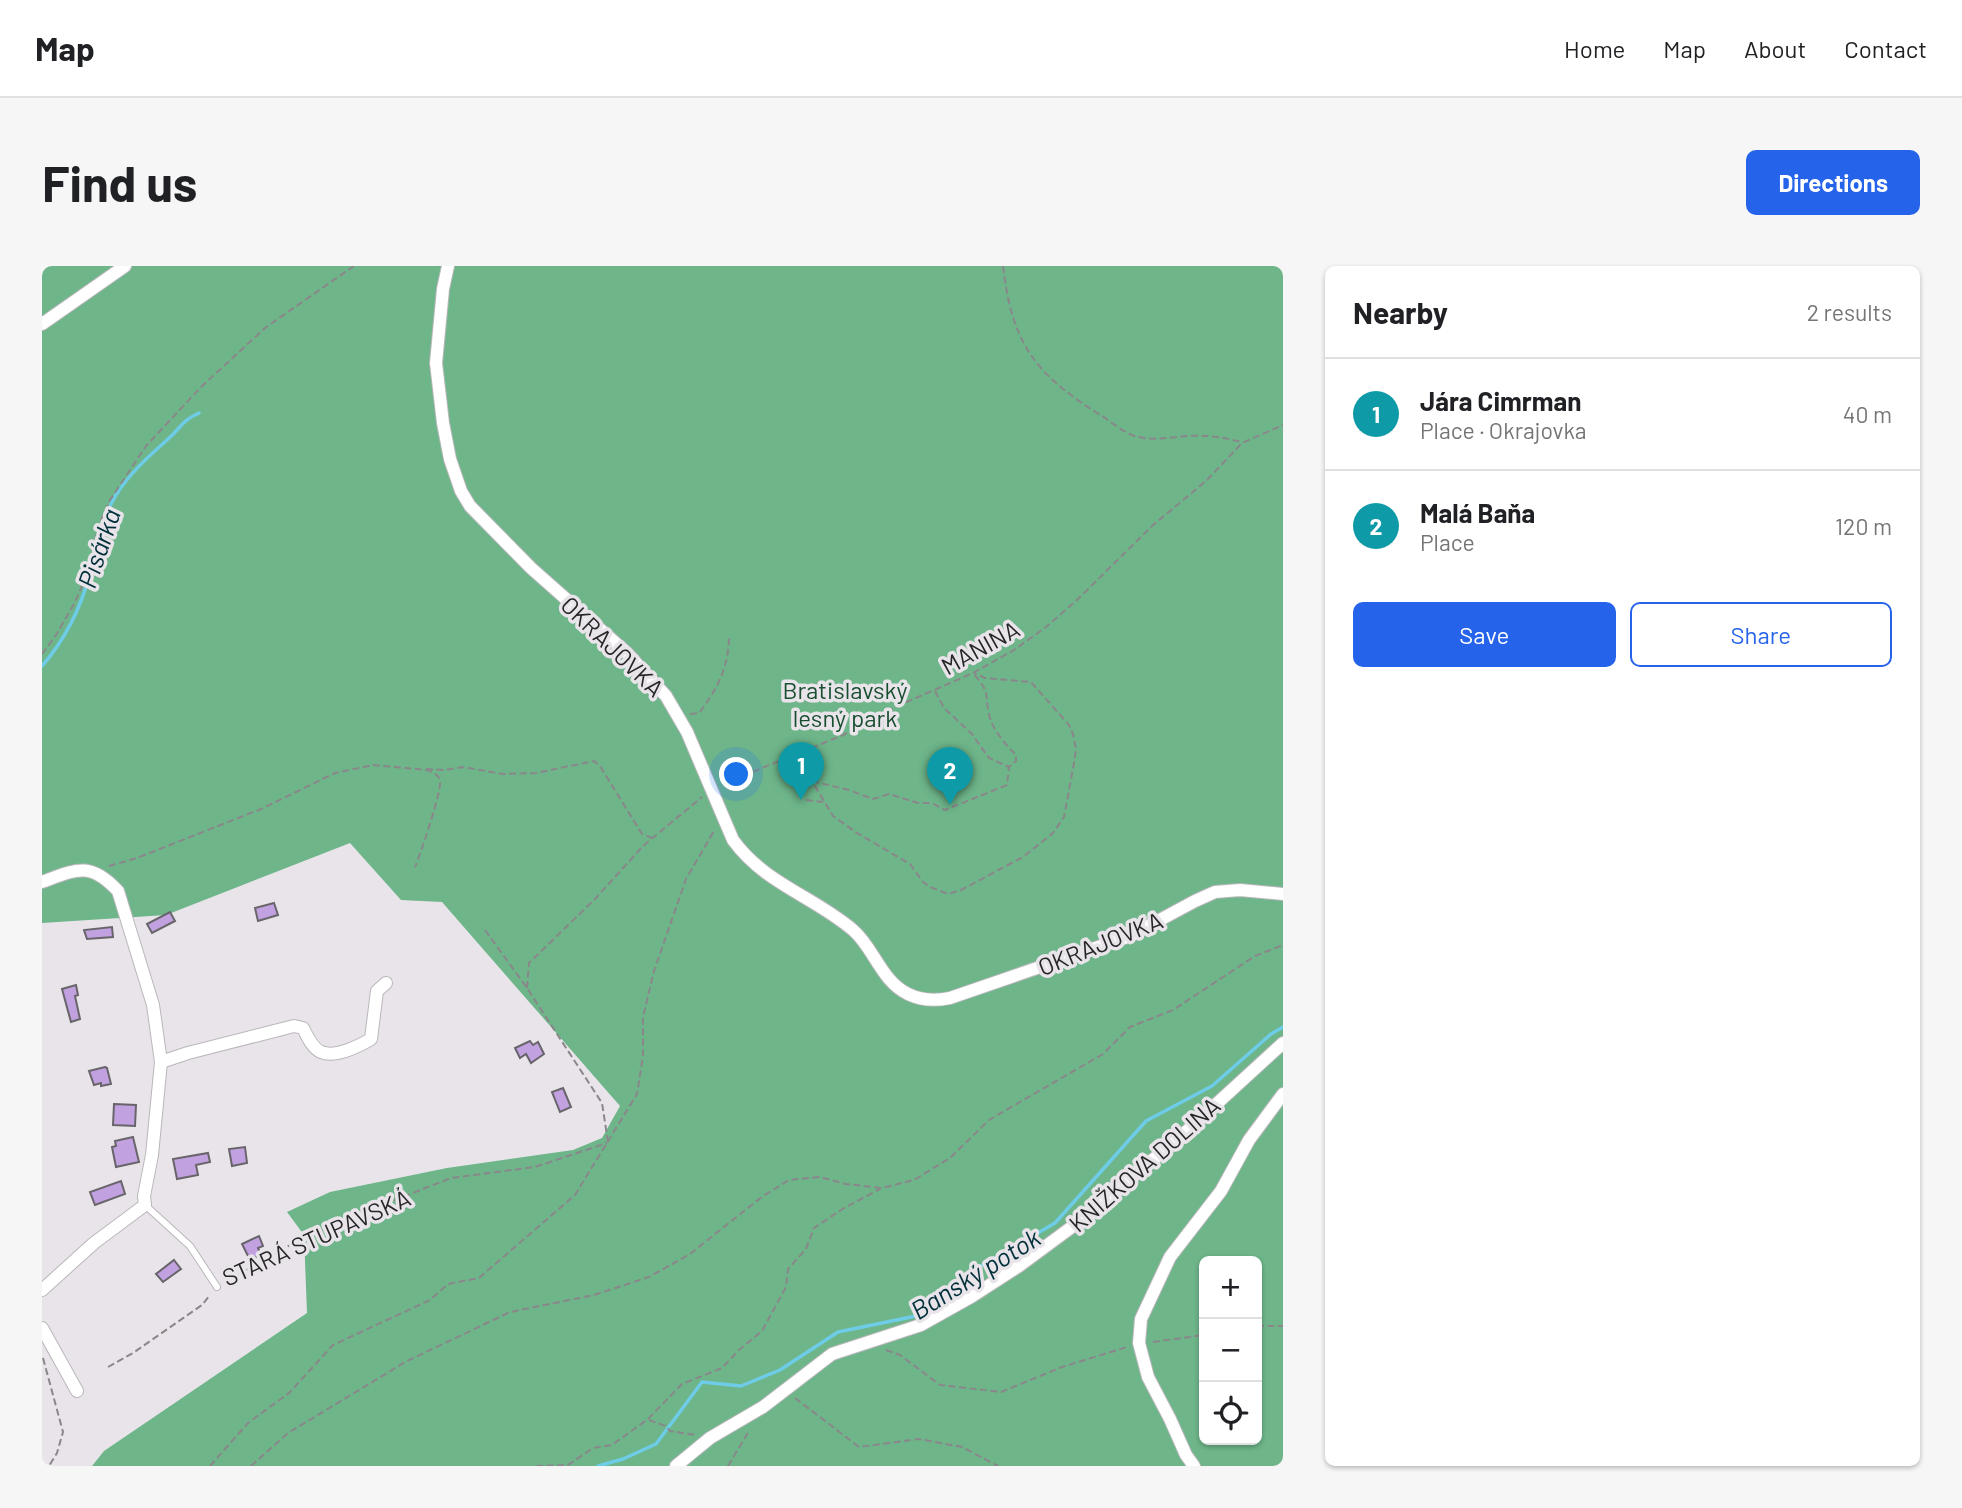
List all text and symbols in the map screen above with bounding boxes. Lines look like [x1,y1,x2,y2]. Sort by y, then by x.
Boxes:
text: Map [35,28,95,68]
text: Home [1564,34,1625,63]
text: Map [1663,34,1706,63]
text: About [1744,34,1806,63]
text: Contact [1844,34,1927,63]
button: Directions [1746,150,1920,215]
text: Find us [42,153,197,212]
text: Nearby [1353,294,1448,330]
text: 2 results [1807,298,1892,326]
text: Jára Cimrman [1420,385,1581,416]
text: 1 [1372,400,1380,428]
text: 40 m [1843,400,1892,428]
text: Place · Okrajovka [1420,416,1586,444]
text: Malá Baňa [1420,497,1535,528]
water label: Pisárka [70,504,126,592]
text: 2 [1370,512,1382,540]
text: 120 m [1835,512,1892,540]
text: Place [1420,528,1475,556]
street label: OKRAJOVKA [556,590,670,702]
button: Save [1353,602,1616,667]
button: Share [1630,602,1892,667]
street label: MANINA [936,614,1024,680]
park label: Bratislavský lesný park [782,675,908,732]
pin: 1 [778,742,824,800]
pin: 2 [927,747,973,805]
your location [719,757,753,791]
street label: OKRAJOVKA [1033,905,1167,981]
street label: KNIŽKOVA DOLINA [1062,1090,1226,1238]
street label: STARÁ STUPAVSKÁ [217,1182,415,1292]
water label: Banský potok [905,1221,1046,1325]
map controls [1199,1256,1262,1445]
button: + [1199,1256,1262,1319]
button: − [1199,1319,1262,1382]
button: locate [1199,1382,1262,1445]

